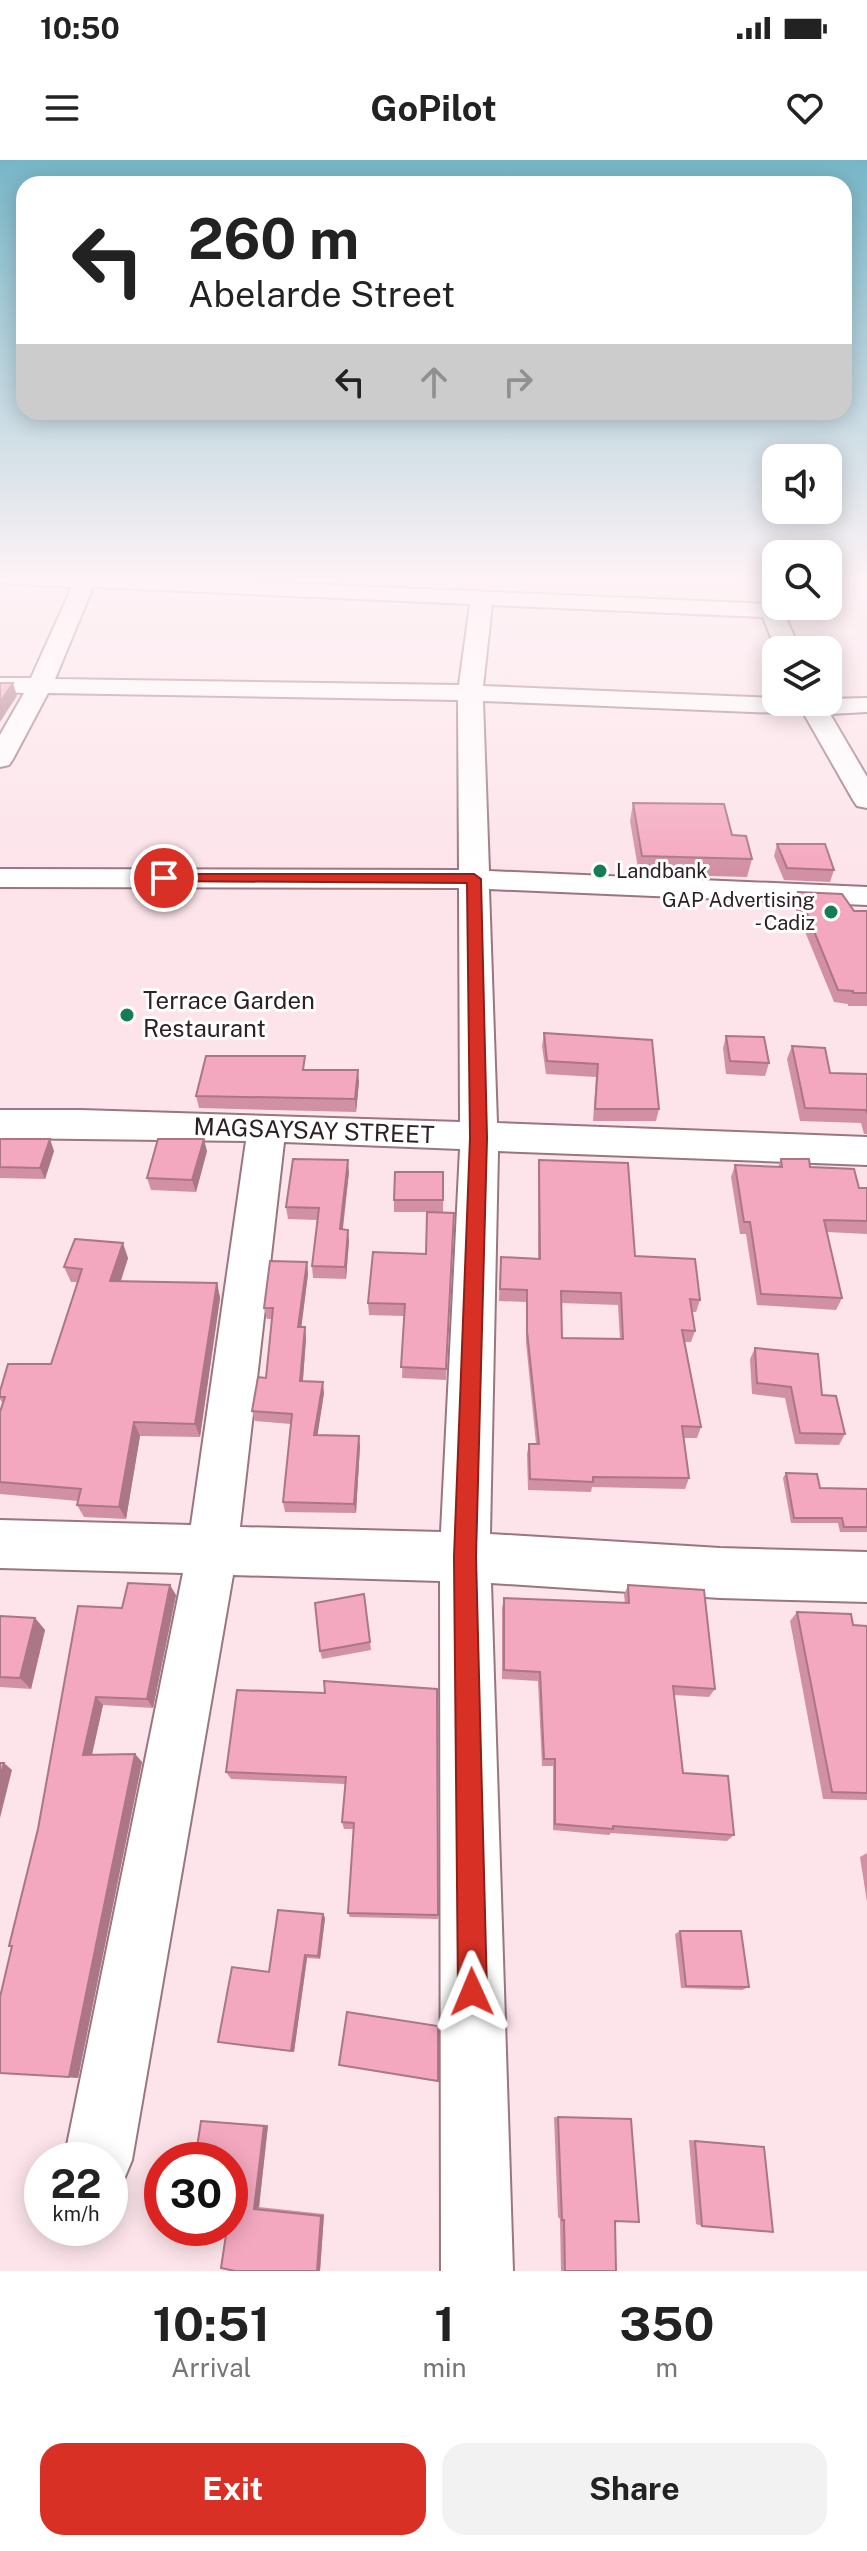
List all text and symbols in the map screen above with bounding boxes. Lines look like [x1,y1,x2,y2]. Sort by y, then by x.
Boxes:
text: 10:50 [40,10,120,46]
icon: menu [40,86,84,130]
icon: heart [783,86,827,130]
text: GoPilot [370,87,497,129]
text: 260 m [188,206,359,272]
icon: left [56,208,160,312]
text: Abelarde Street [188,273,455,315]
icon: left [328,360,372,404]
icon: ahead [412,360,456,404]
icon: right [496,360,540,404]
map controls [762,444,842,716]
button: sound [762,444,842,524]
button: search [762,540,842,620]
button: layers [762,636,842,716]
pin [130,844,198,912]
icon: arrive [142,856,186,900]
place label: Landbank [616,859,708,883]
marker: Landbank [591,862,609,880]
place label: GAP Advertising - Cadiz [662,888,815,935]
marker: GAP Advertising - Cadiz [822,903,840,921]
place label: Terrace Garden Restaurant [143,986,315,1042]
marker: Terrace Garden Restaurant [118,1006,136,1024]
street label: MAGSAYSAY STREET [193,1112,435,1148]
position arrow [430,1950,514,2034]
speed limit sign: 30 [144,2142,248,2246]
text: 22 [51,2160,101,2207]
text: km/h [52,2202,100,2226]
text: 10:51 [153,2295,270,2352]
text: 1 [434,2295,455,2352]
text: 350 [619,2295,714,2352]
text: Arrival [171,2352,251,2383]
text: min [423,2352,467,2383]
text: m [656,2352,678,2383]
button: Exit [40,2443,426,2535]
button: Share [442,2443,827,2535]

